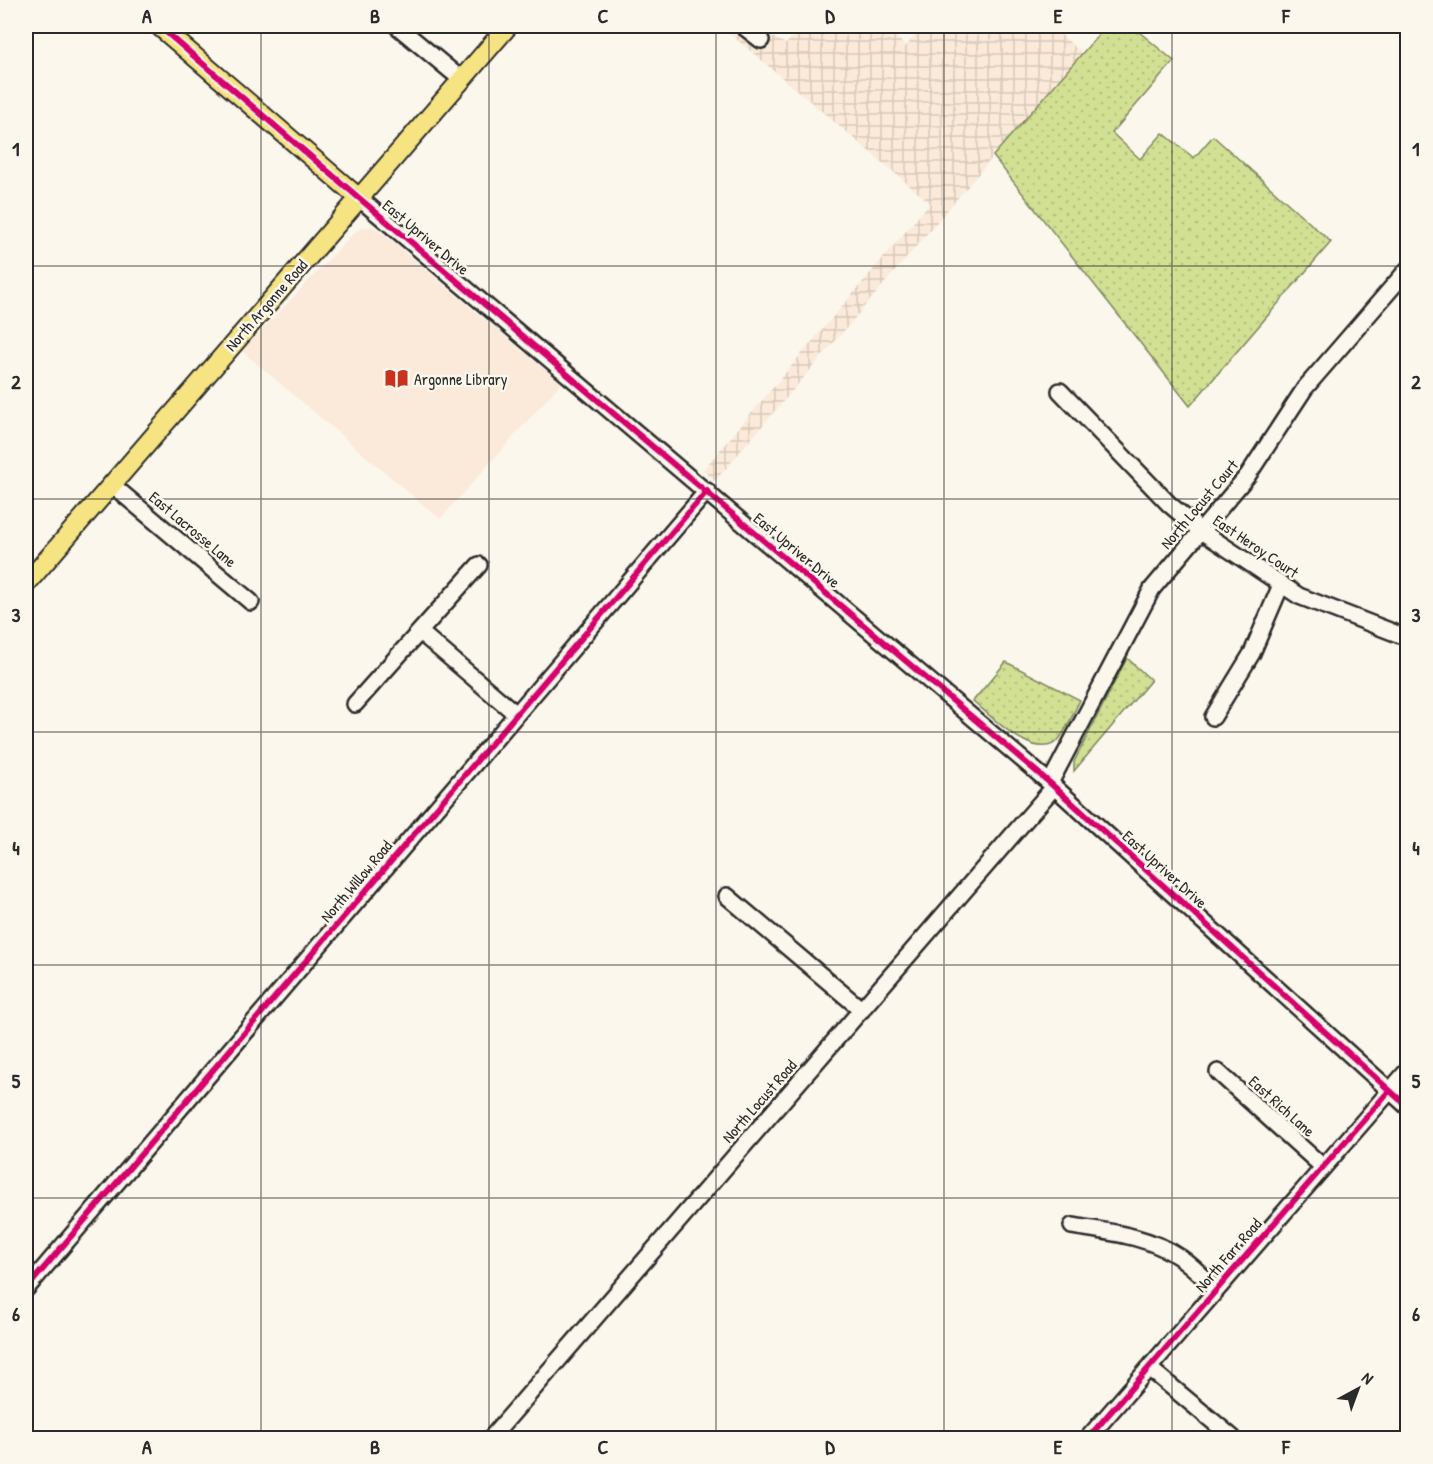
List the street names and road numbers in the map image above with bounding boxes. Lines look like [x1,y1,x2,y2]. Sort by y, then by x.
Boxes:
street label: East Upriver Drive [378,194,474,280]
street label: North Argonne Road [220,254,312,356]
street label: North Locust Court [1155,454,1243,553]
street label: East Lacrosse Lane [145,486,242,573]
street label: East Upriver Drive [749,507,845,593]
street label: East Heroy Court [1209,509,1304,583]
street label: East Upriver Drive [1118,825,1213,913]
street label: North Willow Road [315,835,397,927]
street label: North Locust Road [717,1055,801,1147]
street label: East Rich Lane [1244,1070,1320,1142]
street label: North Farr Road [1190,1213,1266,1297]

